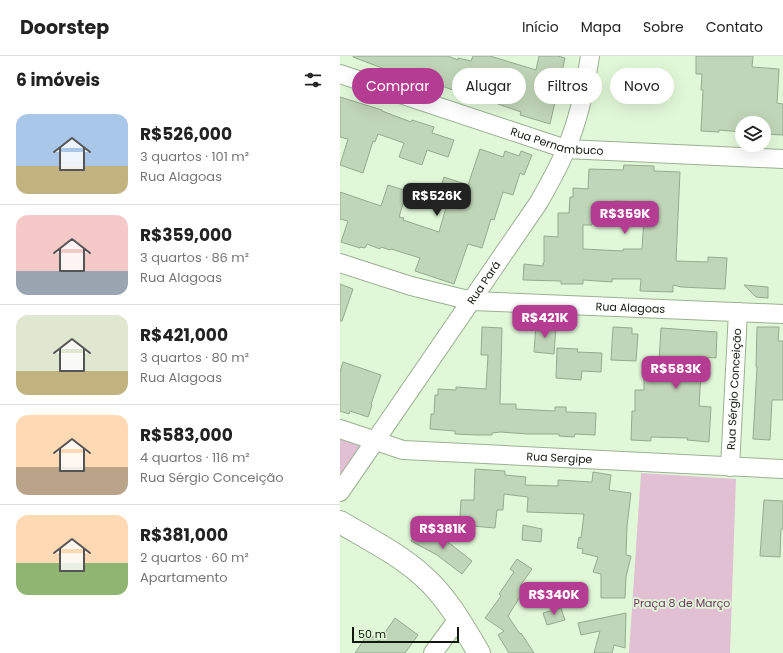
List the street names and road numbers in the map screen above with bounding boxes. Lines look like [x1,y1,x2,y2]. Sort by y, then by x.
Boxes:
street label: Rua Pernambuco [509,123,604,159]
street label: Rua Pará [463,258,504,307]
street label: Rua Alagoas [595,298,666,317]
street label: Rua Sérgio Conceição [723,328,745,450]
street label: Rua Sergipe [526,448,593,467]

